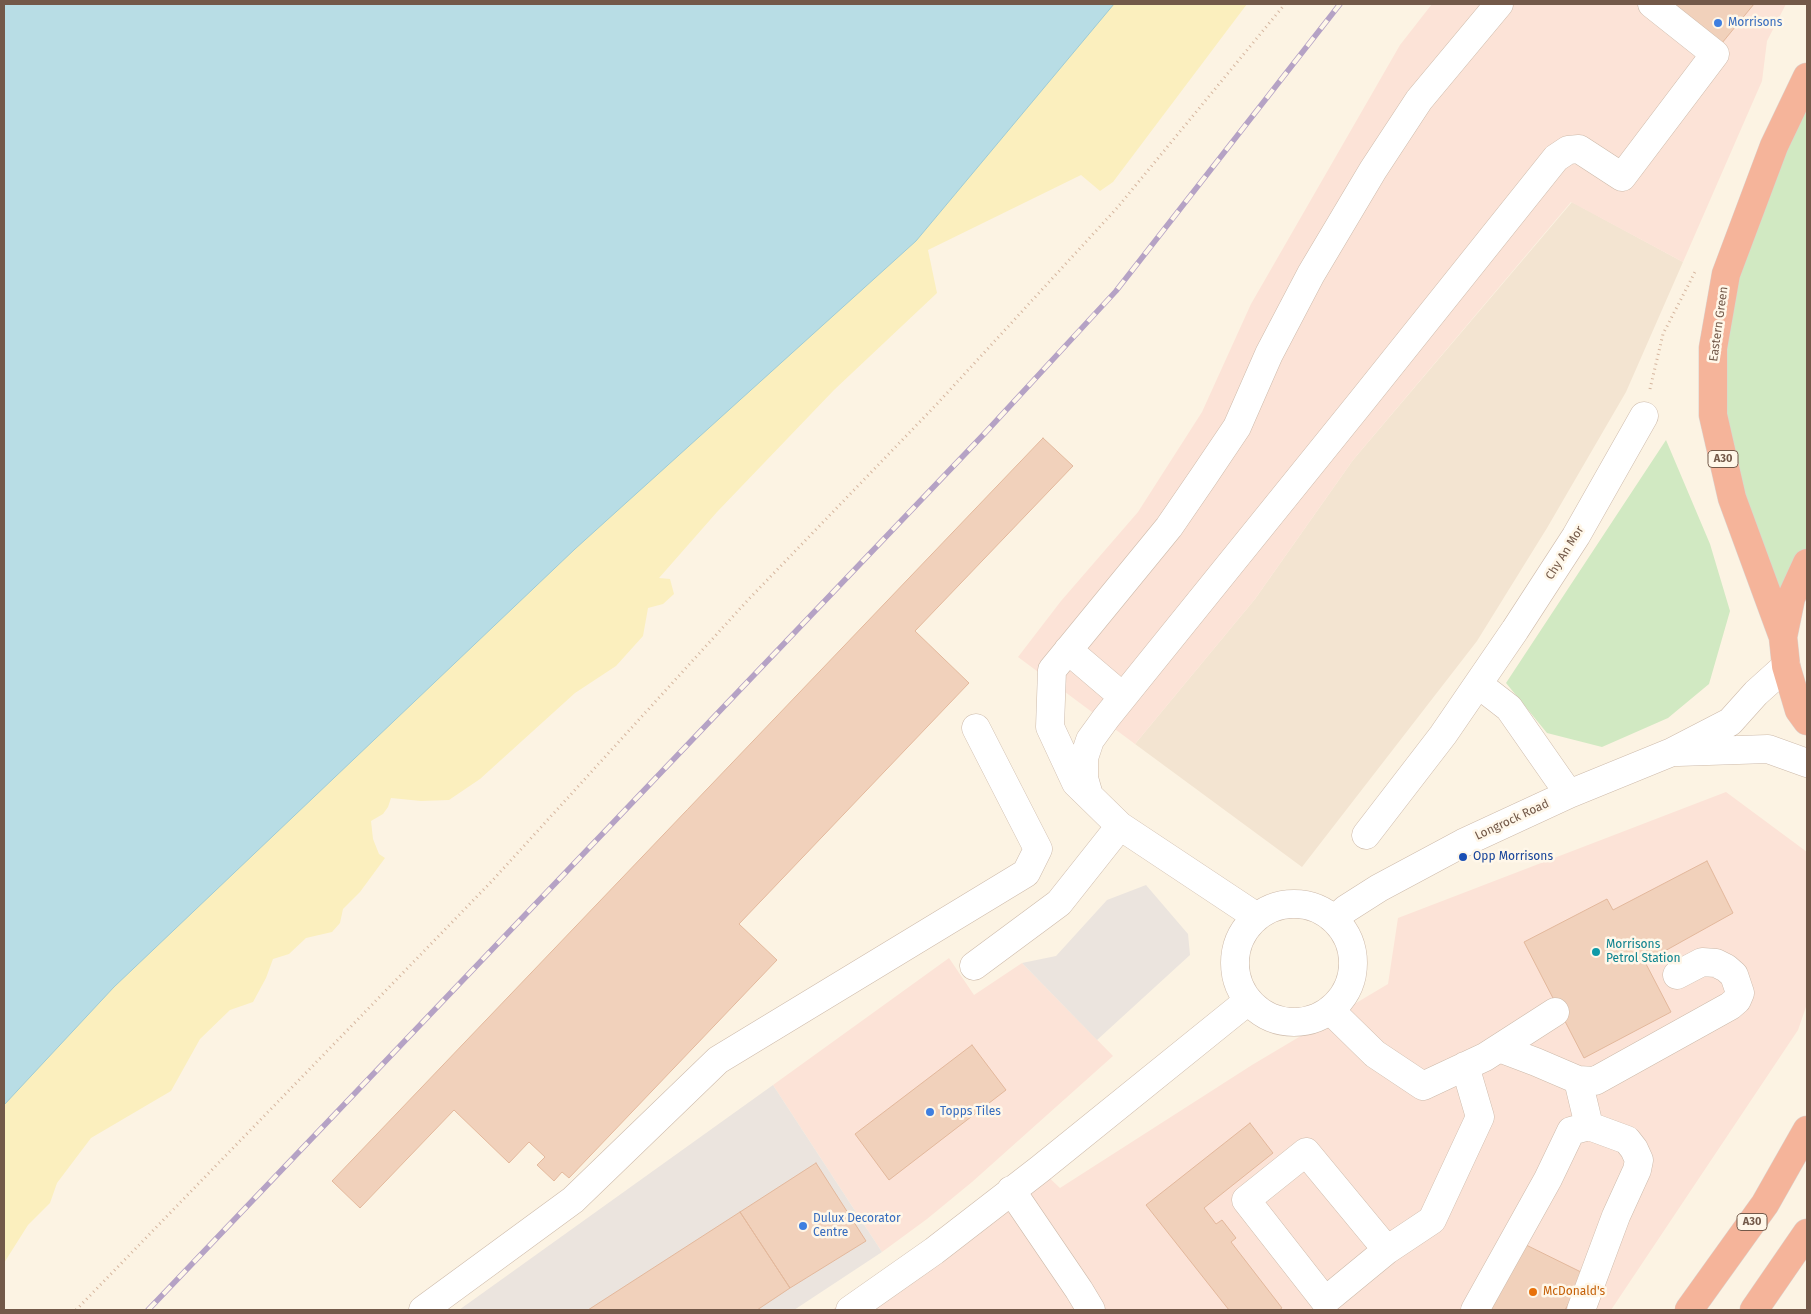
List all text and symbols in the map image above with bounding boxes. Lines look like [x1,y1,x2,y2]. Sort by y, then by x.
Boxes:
place label: Morrisons [1728,16,1782,30]
marker: Morrisons [1712,17,1724,29]
street label: Eastern Green [1707,285,1731,363]
road number: A30 [1708,450,1738,468]
street label: Chy An Mor [1543,523,1587,583]
street label: Longrock Road [1473,797,1551,843]
place label: Opp Morrisons [1473,850,1553,864]
marker: Opp Morrisons [1457,851,1469,863]
place label: Morrisons Petrol Station [1606,938,1681,966]
marker: Morrisons Petrol Station [1590,946,1602,958]
place label: Topps Tiles [940,1105,1001,1119]
marker: Topps Tiles [924,1106,936,1118]
place label: Dulux Decorator Centre [813,1212,901,1240]
road number: A30 [1737,1214,1767,1230]
marker: Dulux Decorator Centre [797,1220,809,1232]
place label: McDonald's [1543,1285,1605,1299]
marker: McDonald's [1527,1286,1539,1298]

